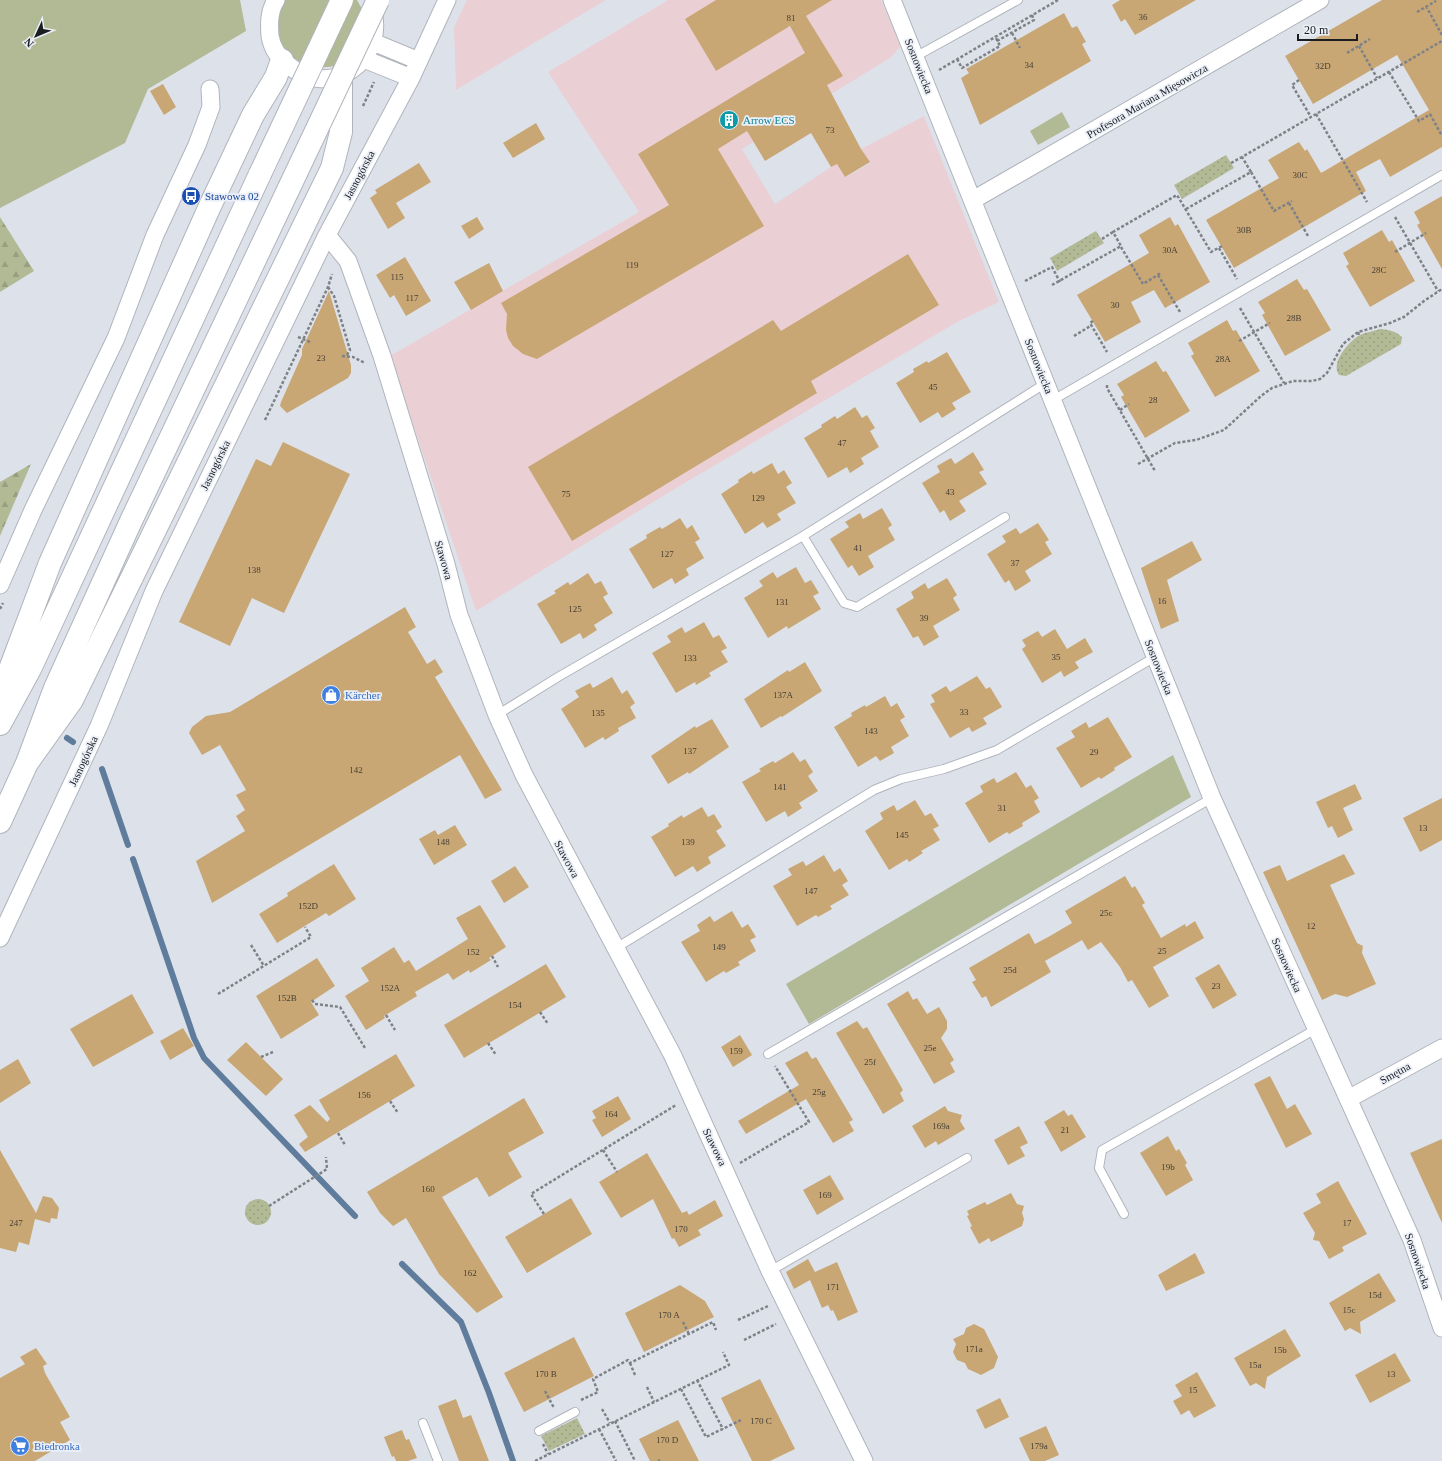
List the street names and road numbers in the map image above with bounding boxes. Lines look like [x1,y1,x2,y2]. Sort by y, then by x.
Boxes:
street label: Sosnowiecka [903,37,935,95]
street label: Profesora Mariana Mięsowicza [1084,61,1210,141]
street label: Jasnogórska [341,148,377,202]
street label: Sosnowiecka [1023,337,1055,395]
street label: Jasnogórska [198,438,232,492]
street label: Stawowa [433,539,455,581]
street label: Sosnowiecka [1143,638,1175,696]
street label: Jasnogórska [66,734,100,788]
street label: Stawowa [552,838,582,880]
street label: Sosnowiecka [1270,936,1304,994]
street label: Smętna [1378,1060,1412,1086]
street label: Stawowa [701,1126,729,1168]
street label: Sosnowiecka [1403,1232,1433,1291]

